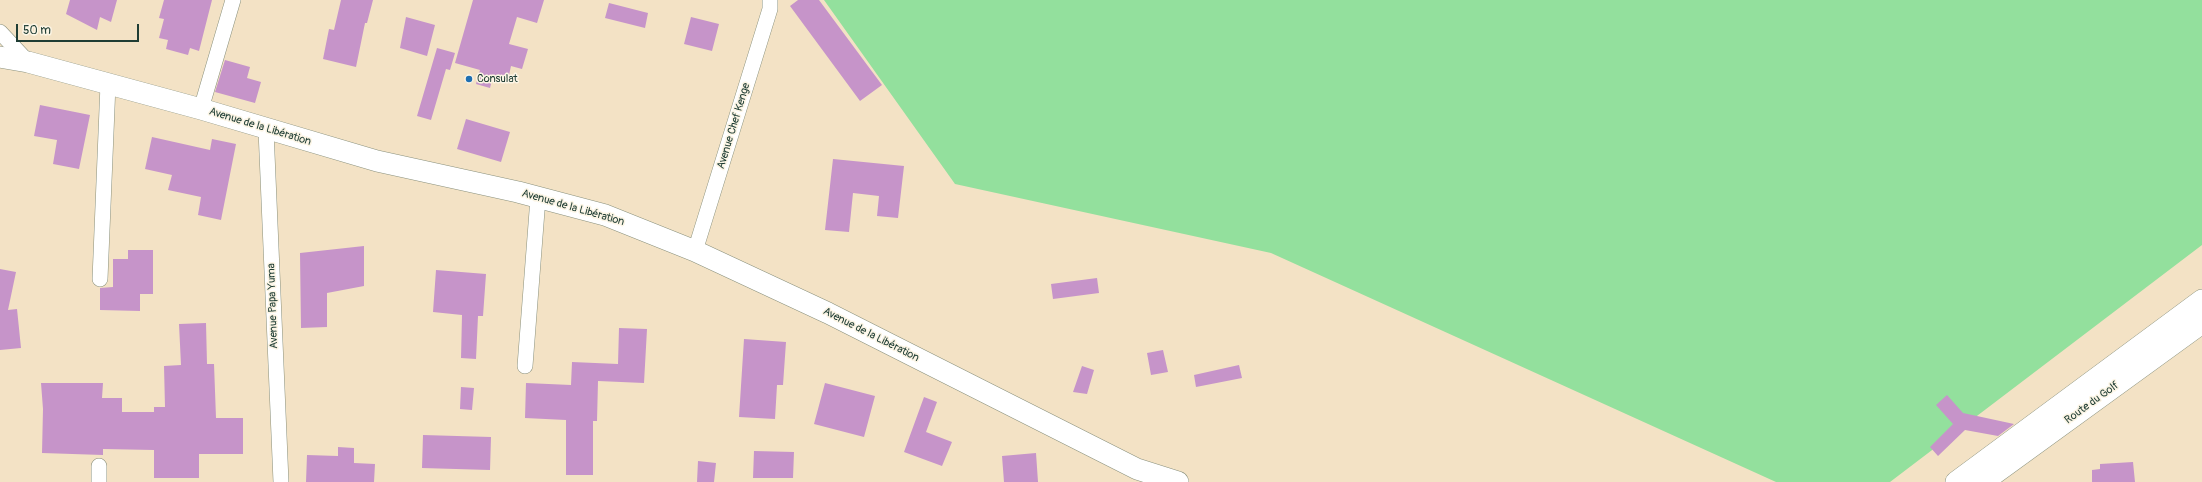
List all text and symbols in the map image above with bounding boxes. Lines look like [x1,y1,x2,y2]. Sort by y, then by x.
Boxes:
scale bar [18,16,141,42]
text: 50 m [23,23,51,38]
place label: Consulat [477,72,518,86]
marker: Consulat [464,74,474,84]
street label: Avenue Chef Kenge [715,81,753,171]
street label: Avenue de la Libération [207,105,313,149]
street label: Avenue de la Libération [520,187,626,229]
street label: Avenue Papa Yuma [265,263,281,349]
street label: Avenue de la Libération [821,305,921,365]
street label: Route du Golf [2062,379,2122,427]

